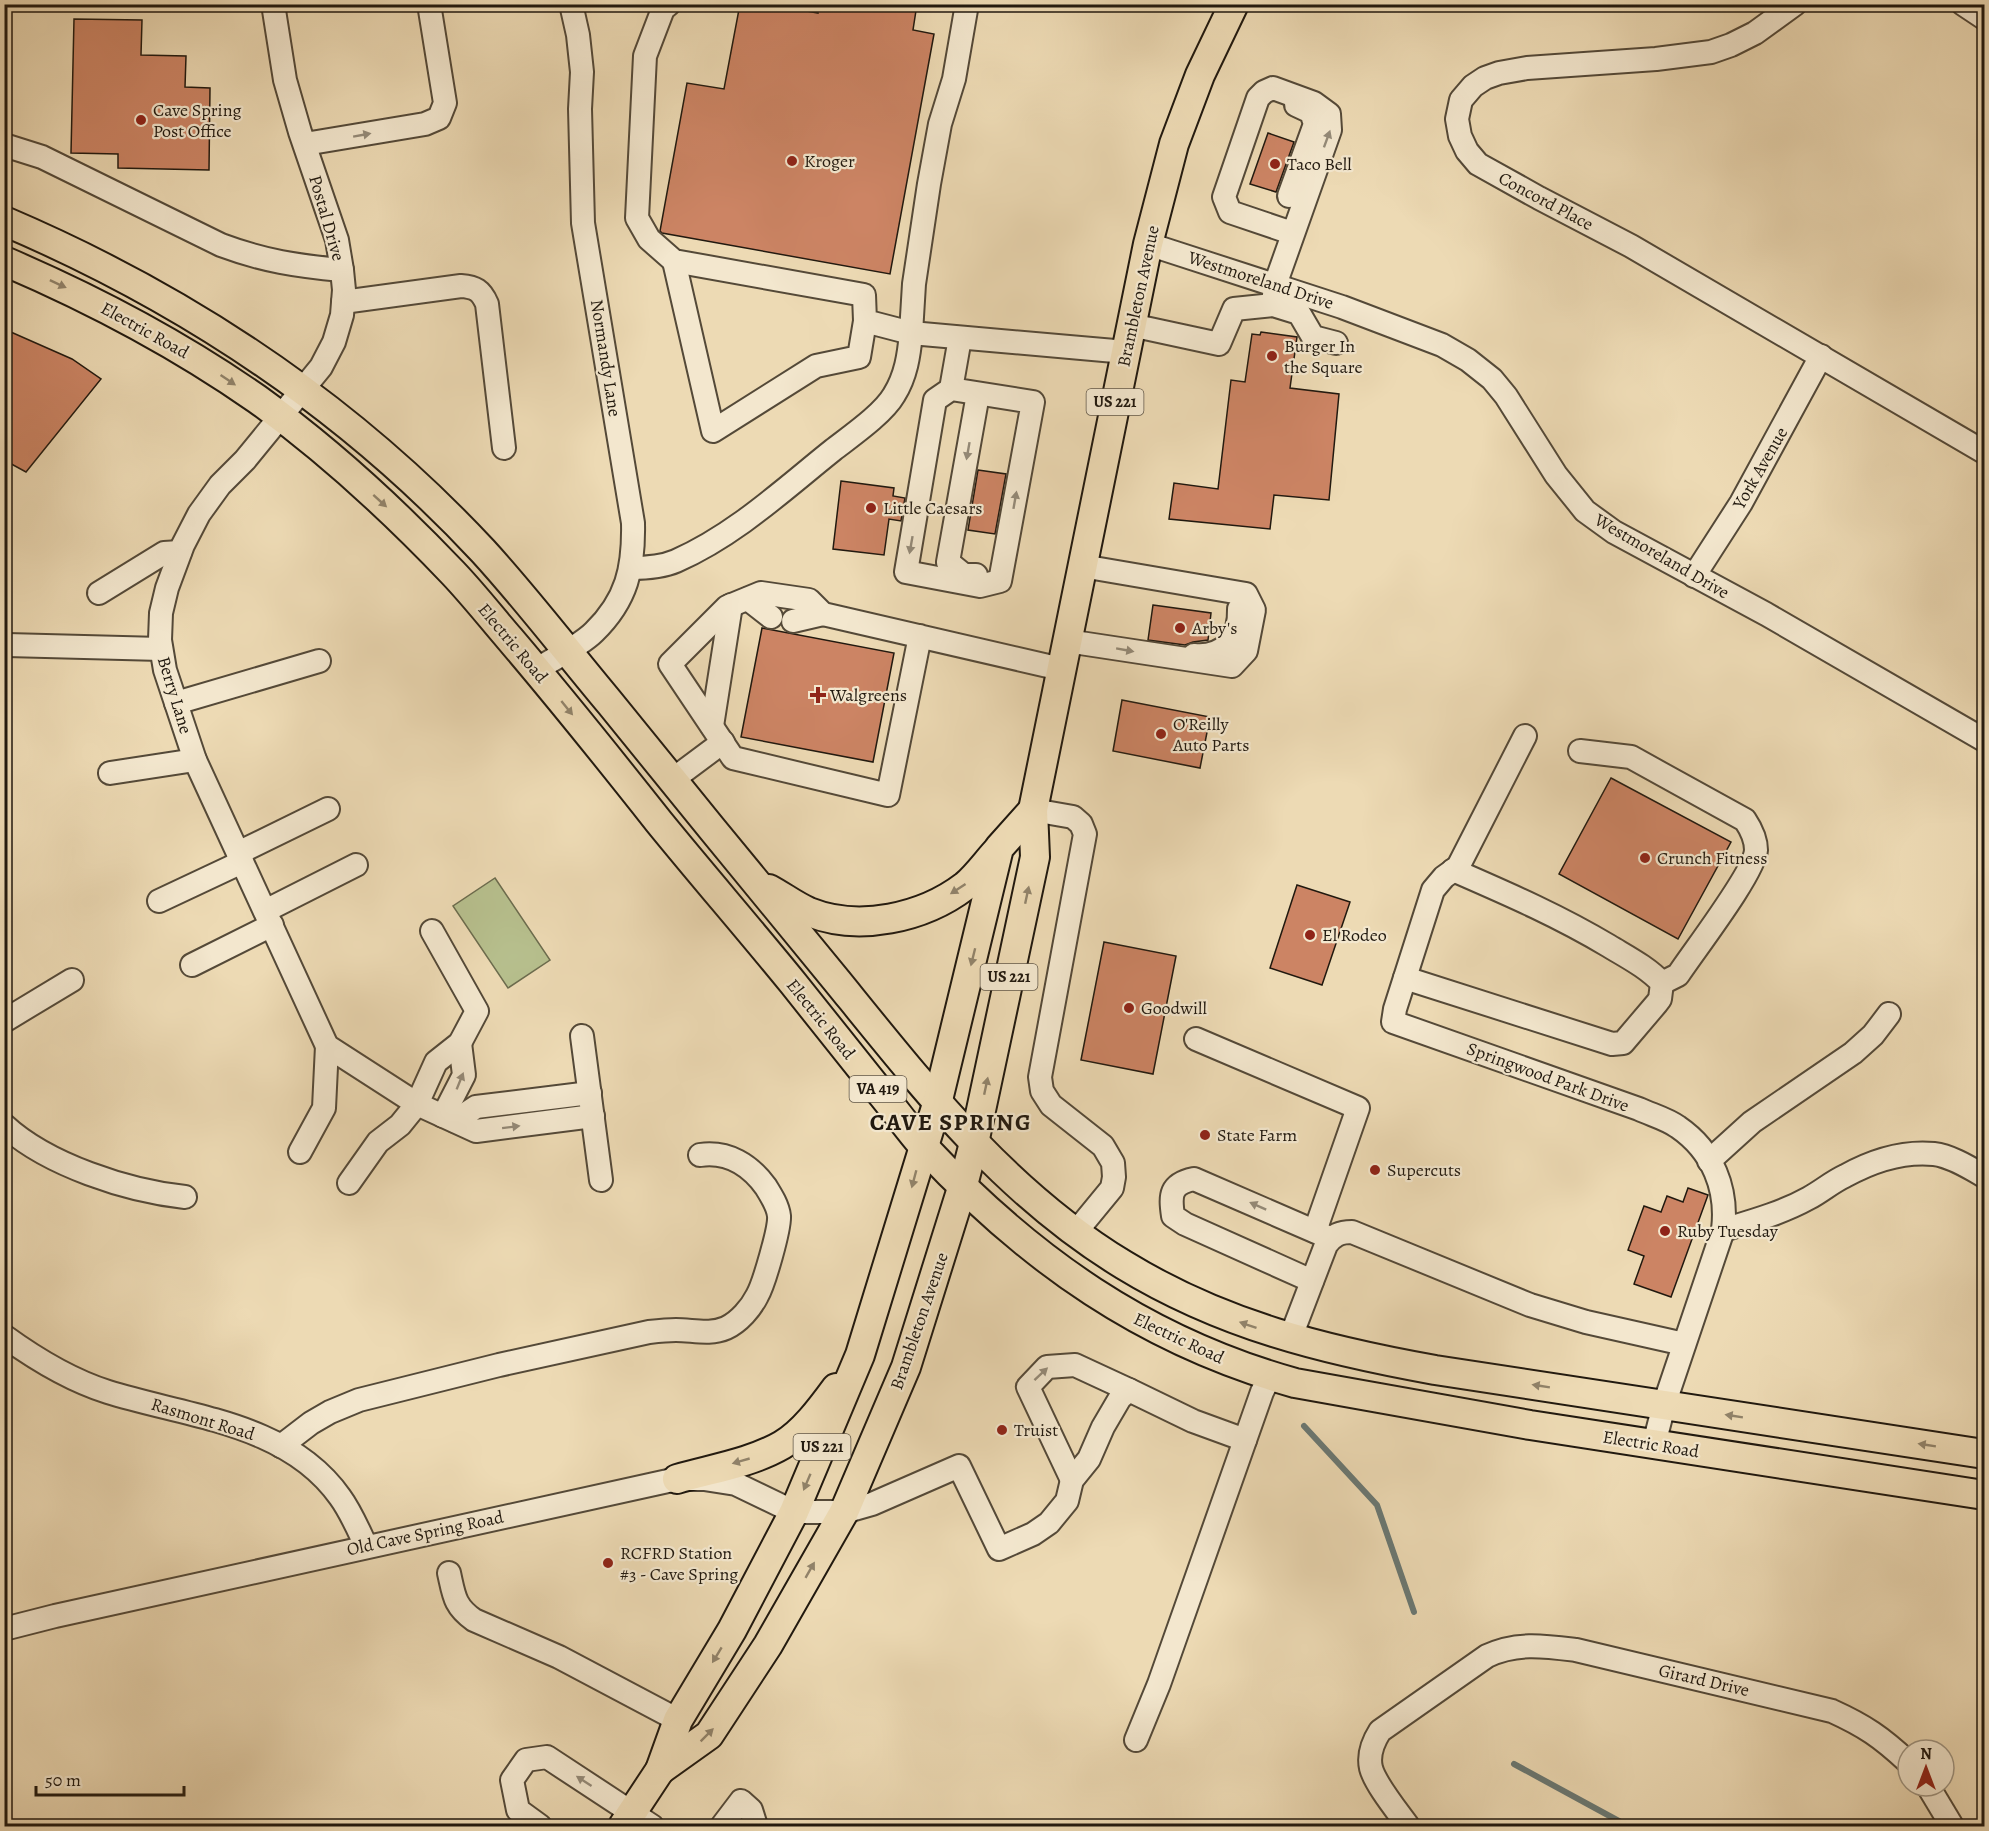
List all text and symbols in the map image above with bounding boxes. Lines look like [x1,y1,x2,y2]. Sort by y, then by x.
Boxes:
place label: Cave Spring Post Office [153,98,242,143]
marker: Cave Spring Post Office [134,113,148,127]
one-way arrow [353,130,372,139]
one-way arrow [1322,130,1332,148]
place label: Kroger [804,149,855,173]
place label: Taco Bell [1287,152,1352,176]
marker: Kroger [785,154,799,168]
marker: Taco Bell [1268,157,1282,171]
street label: Concord Place [1494,166,1598,236]
street label: Postal Drive [303,172,351,264]
street label: Brambleton Avenue [1111,223,1165,369]
street label: Westmoreland Drive [1184,245,1337,315]
one-way arrow [50,280,67,289]
street label: Electric Road [97,296,194,364]
street label: Normandy Lane [585,298,627,418]
place label: Burger In the Square [1284,334,1363,379]
marker: Burger In the Square [1265,349,1279,363]
one-way arrow [220,374,236,385]
road number: US 221 [1086,389,1144,415]
street label: York Avenue [1726,423,1793,514]
one-way arrow [963,442,972,461]
one-way arrow [1011,491,1020,510]
one-way arrow [372,494,387,507]
place label: Little Caesars [883,496,983,520]
marker: Little Caesars [864,501,878,515]
street label: Westmoreland Drive [1589,507,1734,604]
one-way arrow [906,536,915,555]
street label: Electric Road [473,598,554,688]
place label: Arby's [1191,616,1237,640]
marker: Arby's [1173,621,1187,635]
one-way arrow [1115,646,1134,655]
street label: Berry Lane [152,653,198,737]
place label: Walgreens [829,683,907,707]
marker: Walgreens [811,688,825,702]
one-way arrow [560,700,573,715]
place label: O'Reilly Auto Parts [1172,712,1249,757]
marker: O'Reilly Auto Parts [1154,727,1168,741]
place label: Crunch Fitness [1657,846,1767,870]
marker: Crunch Fitness [1638,851,1652,865]
one-way arrow [950,884,967,895]
one-way arrow [1023,885,1032,904]
place label: El Rodeo [1322,923,1387,947]
marker: El Rodeo [1303,928,1317,942]
one-way arrow [967,948,977,966]
road number: US 221 [980,964,1038,990]
street label: Electric Road [781,974,861,1065]
place label: Goodwill [1141,996,1207,1020]
marker: Goodwill [1122,1001,1136,1015]
street label: Springwood Park Drive [1463,1036,1633,1118]
one-way arrow [456,1072,466,1090]
road number: VA 419 [850,1076,906,1102]
one-way arrow [982,1076,992,1095]
district label: CAVE SPRING [870,1106,1032,1138]
one-way arrow [501,1122,520,1132]
place label: State Farm [1217,1123,1297,1147]
marker: State Farm [1198,1128,1212,1142]
place label: Supercuts [1387,1158,1461,1182]
marker: Supercuts [1368,1163,1382,1177]
one-way arrow [908,1170,918,1189]
one-way arrow [1249,1202,1266,1211]
place label: Ruby Tuesday [1677,1219,1779,1243]
marker: Ruby Tuesday [1658,1224,1672,1238]
street label: Brambleton Avenue [884,1249,954,1393]
street label: Electric Road [1130,1307,1228,1370]
one-way arrow [1239,1319,1257,1329]
one-way arrow [1034,1367,1049,1381]
one-way arrow [1531,1382,1550,1391]
street label: Rasmont Road [148,1392,258,1446]
one-way arrow [1724,1411,1743,1420]
place label: Truist [1014,1418,1058,1442]
marker: Truist [995,1423,1009,1437]
street label: Electric Road [1601,1425,1701,1464]
road number: US 221 [794,1434,850,1460]
one-way arrow [1917,1440,1936,1449]
one-way arrow [732,1457,750,1466]
one-way arrow [802,1473,812,1491]
street label: Old Cave Spring Road [344,1505,506,1561]
place label: RCFRD Station #3 - Cave Spring [620,1541,738,1586]
marker: RCFRD Station #3 - Cave Spring [601,1556,615,1570]
one-way arrow [805,1562,816,1578]
one-way arrow [712,1647,723,1663]
street label: Girard Drive [1656,1658,1752,1702]
one-way arrow [700,1728,714,1742]
north arrow [1896,1738,1956,1798]
text: N [1920,1743,1932,1765]
scale bar [36,1759,184,1797]
text: 50 m [45,1768,81,1792]
one-way arrow [576,1776,592,1787]

